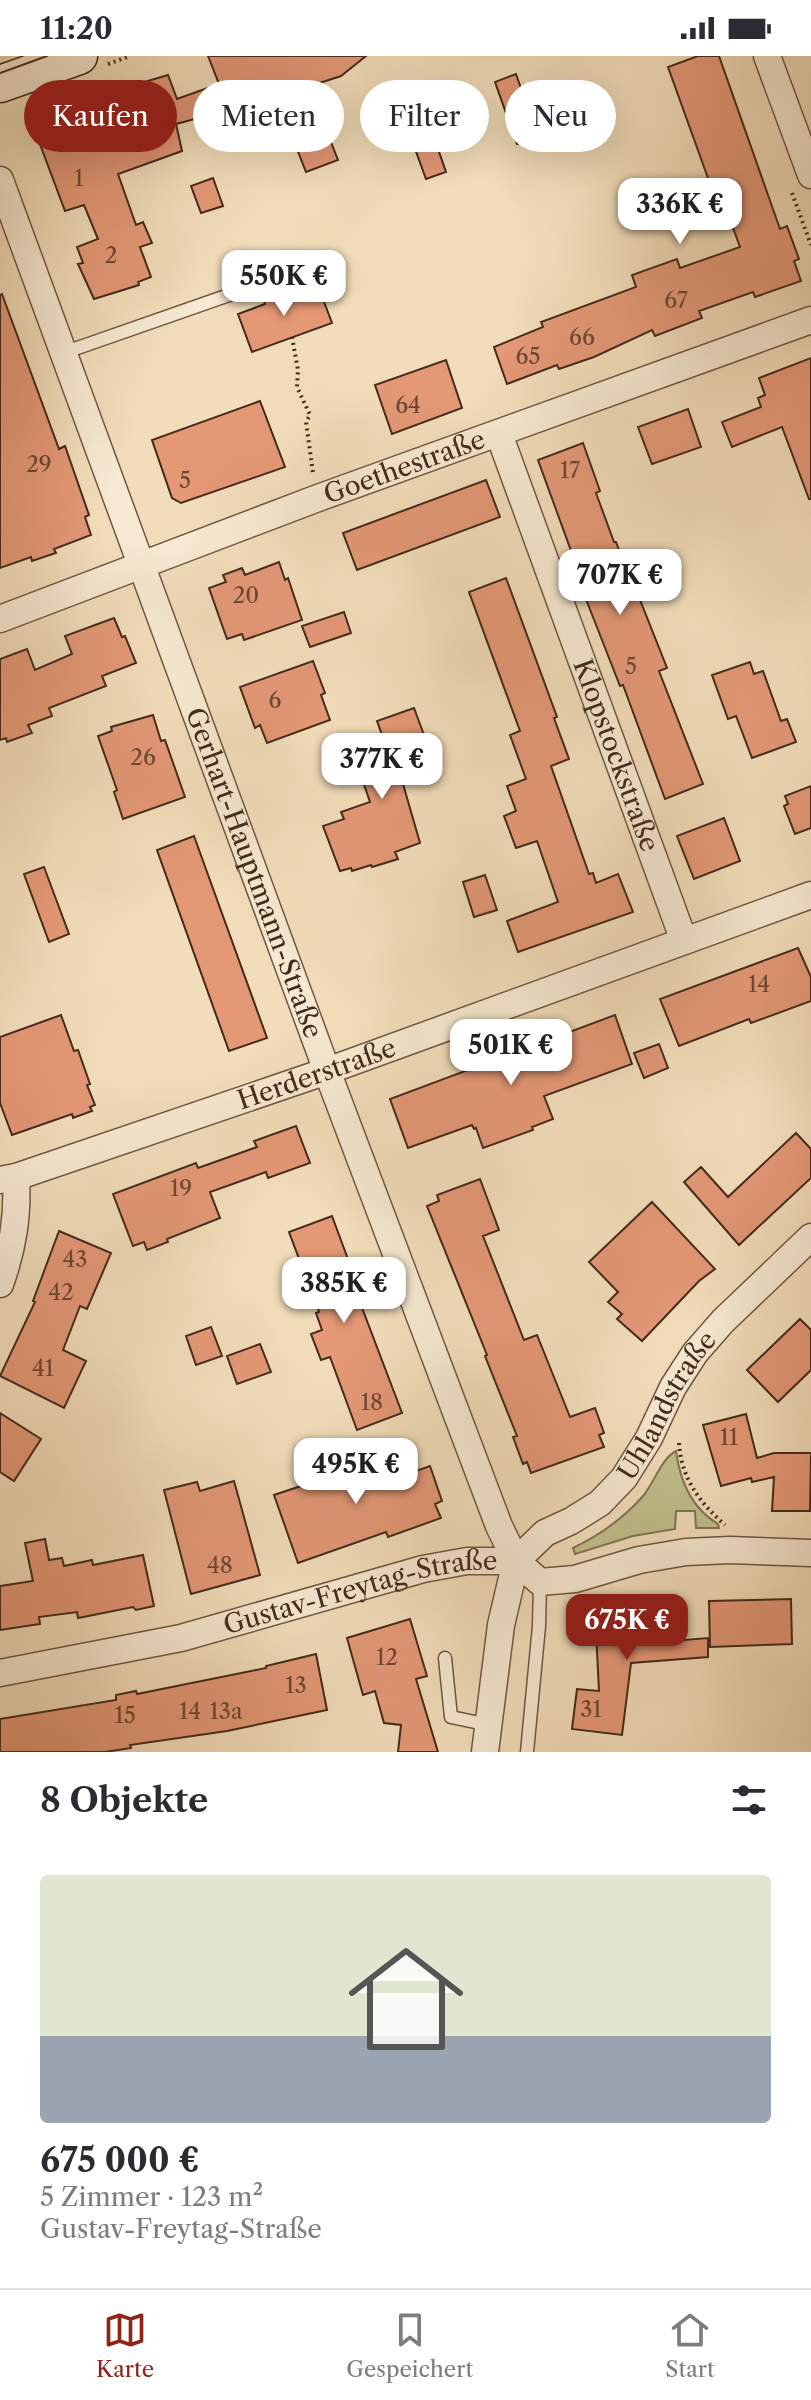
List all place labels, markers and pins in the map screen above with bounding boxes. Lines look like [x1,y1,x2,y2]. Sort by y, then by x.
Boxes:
pin: 336K € [615,178,745,246]
pin: 550K € [219,250,349,318]
pin: 707K € [555,549,685,617]
pin: 377K € [317,733,447,801]
pin: 501K € [446,1019,576,1087]
pin: 385K € [279,1257,409,1325]
pin: 495K € [291,1438,421,1506]
pin: 675K € [562,1594,692,1662]

